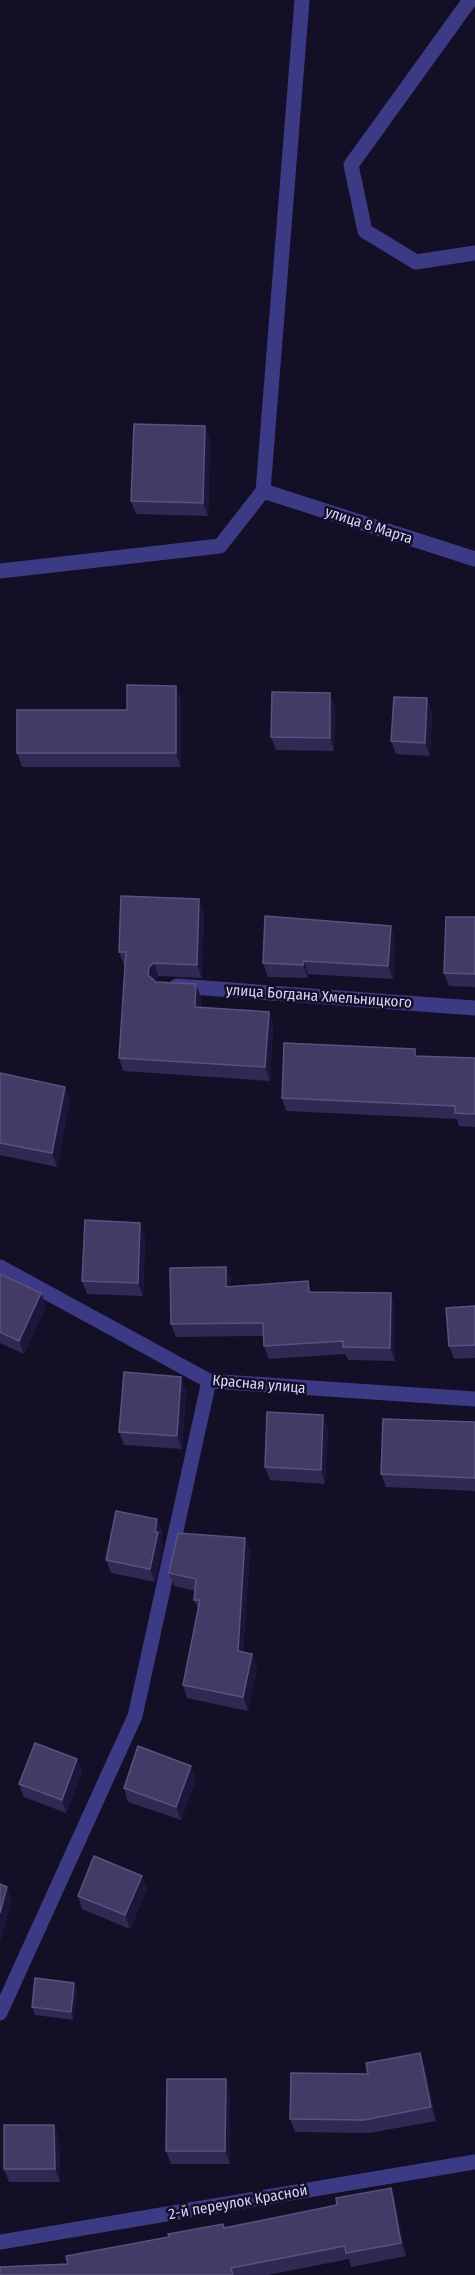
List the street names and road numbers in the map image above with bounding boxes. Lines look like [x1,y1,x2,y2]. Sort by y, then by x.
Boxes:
street label: улица 8 Марта [323,502,415,548]
street label: улица Богдана Хмельницкого [225,981,413,1011]
street label: Красная улица [212,1371,306,1397]
street label: 2-й переулок Красной [167,2181,309,2223]

